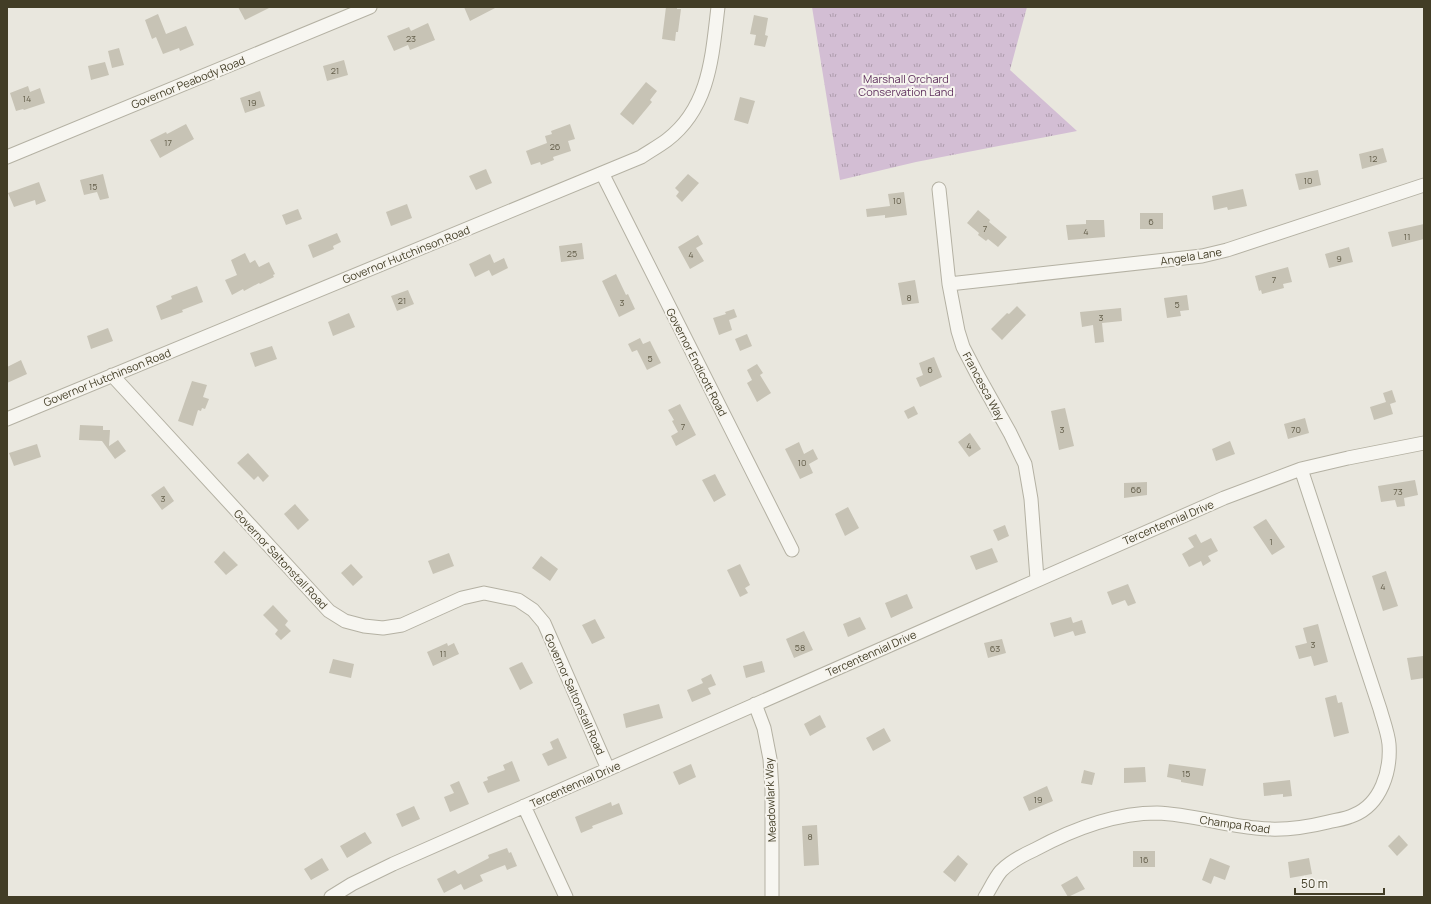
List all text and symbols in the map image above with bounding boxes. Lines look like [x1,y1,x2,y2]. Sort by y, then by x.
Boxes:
house number: 23 [406,32,416,45]
street label: Governor Peabody Road [129,52,247,112]
house number: 21 [331,64,339,77]
park label: Marshall Orchard Conservation Land [858,71,954,99]
house number: 14 [23,92,31,105]
house number: 19 [247,96,257,109]
house number: 17 [164,136,172,149]
house number: 26 [550,140,561,153]
house number: 12 [1369,152,1377,165]
house number: 10 [1304,174,1313,187]
house number: 15 [89,180,97,193]
house number: 10 [893,194,902,207]
house number: 6 [1148,215,1154,228]
street label: Governor Hutchinson Road [340,222,472,286]
house number: 7 [983,222,988,235]
house number: 4 [1083,225,1089,238]
house number: 11 [1403,230,1411,243]
street label: Angela Lane [1159,244,1223,268]
house number: 25 [567,247,577,260]
house number: 4 [688,248,694,261]
house number: 9 [1336,252,1342,265]
house number: 7 [1272,273,1277,286]
house number: 8 [906,291,912,304]
house number: 21 [398,294,406,307]
house number: 3 [620,296,625,309]
house number: 5 [1174,298,1180,311]
street label: Governor Endicott Road [663,305,731,419]
house number: 3 [1099,311,1104,324]
street label: Governor Hutchinson Road [41,345,173,409]
street label: Francesca Way [960,349,1008,423]
house number: 5 [647,352,653,365]
house number: 6 [927,363,933,376]
house number: 7 [681,420,686,433]
house number: 3 [1060,423,1065,436]
house number: 70 [1291,423,1301,436]
house number: 4 [966,439,972,452]
house number: 10 [798,456,807,469]
house number: 66 [1130,483,1142,496]
house number: 73 [1393,485,1403,498]
house number: 3 [161,492,166,505]
street label: Tercentennial Drive [1120,496,1216,548]
street label: Governor Saltonstall Road [231,506,331,612]
house number: 1 [1269,535,1273,548]
house number: 4 [1380,580,1386,593]
street label: Tercentennial Drive [823,626,919,680]
street label: Governor Saltonstall Road [541,631,609,757]
house number: 3 [1311,638,1316,651]
house number: 58 [795,641,805,654]
house number: 63 [990,642,1000,655]
house number: 11 [439,647,447,660]
street label: Tercentennial Drive [527,757,623,811]
street label: Meadowlark Way [761,757,779,843]
house number: 15 [1182,767,1190,780]
house number: 19 [1033,793,1043,806]
street label: Champa Road [1199,812,1271,836]
house number: 8 [807,830,813,843]
house number: 16 [1139,853,1149,866]
scale bar [1295,870,1384,896]
text: 50 m [1301,875,1328,892]

